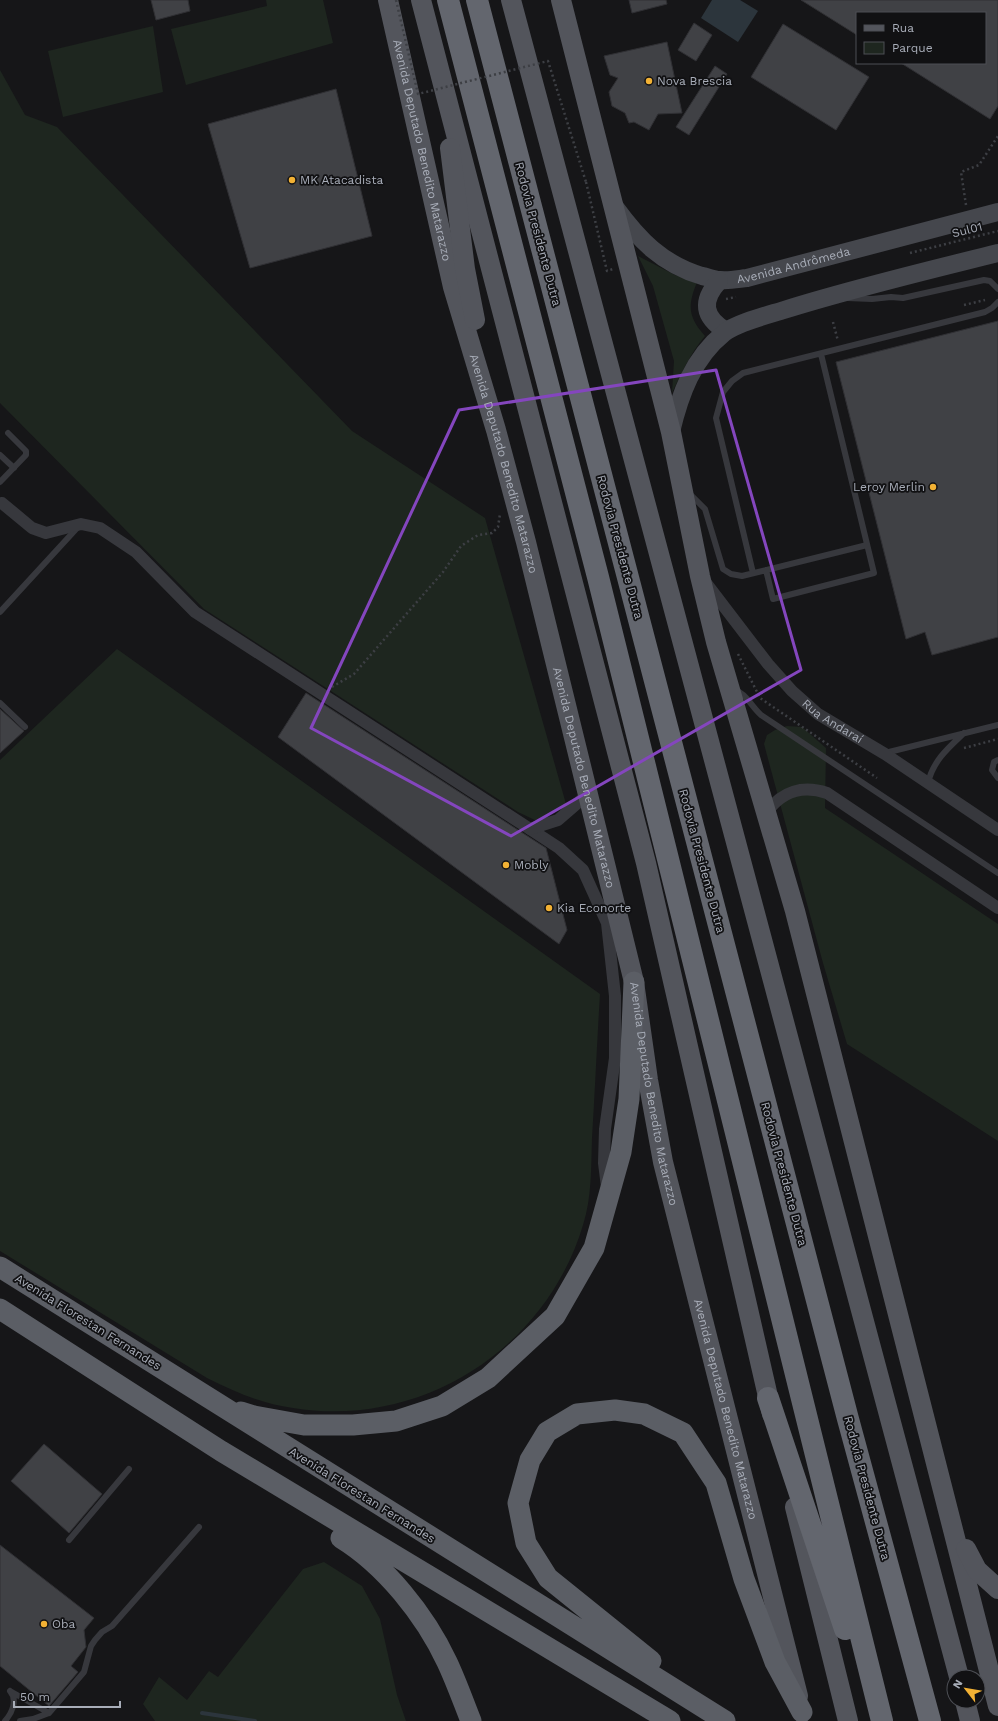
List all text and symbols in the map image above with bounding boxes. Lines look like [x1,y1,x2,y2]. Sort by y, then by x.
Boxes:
legend [856,12,986,64]
text: Rua [892,21,914,35]
street label: Avenida Deputado Benedito Matarazzo [390,38,454,262]
text: Parque [892,41,933,55]
place label: Nova Brescia [657,74,732,88]
marker: Nova Brescia [644,76,654,86]
street label: Rodovia Presidente Dutra [512,160,564,308]
place label: MK Atacadista [300,173,383,187]
marker: MK Atacadista [287,175,297,185]
street label: Sul01 [950,219,984,241]
street label: Avenida Andrômeda [736,244,852,286]
street label: Avenida Deputado Benedito Matarazzo [467,352,540,575]
street label: Rodovia Presidente Dutra [594,473,646,621]
place label: Leroy Merlin [853,480,925,494]
marker: Leroy Merlin [928,482,938,492]
street label: Avenida Deputado Benedito Matarazzo [550,666,618,889]
street label: Rua Andaraí [799,696,865,746]
street label: Rodovia Presidente Dutra [676,787,728,935]
place label: Mobly [514,858,549,872]
marker: Mobly [501,860,511,870]
place label: Kia Econorte [557,901,631,915]
marker: Kia Econorte [544,903,554,913]
street label: Avenida Deputado Benedito Matarazzo [627,981,681,1207]
street label: Rodovia Presidente Dutra [758,1100,810,1248]
street label: Avenida Florestan Fernandes [12,1271,164,1373]
street label: Avenida Deputado Benedito Matarazzo [691,1298,760,1521]
street label: Rodovia Presidente Dutra [841,1414,893,1562]
street label: Avenida Florestan Fernandes [286,1444,438,1546]
place label: Oba [52,1617,75,1631]
marker: Oba [39,1619,49,1629]
north arrow [946,1669,986,1709]
text: N [950,1677,966,1691]
scale bar [14,1683,120,1709]
text: 50 m [20,1690,50,1704]

